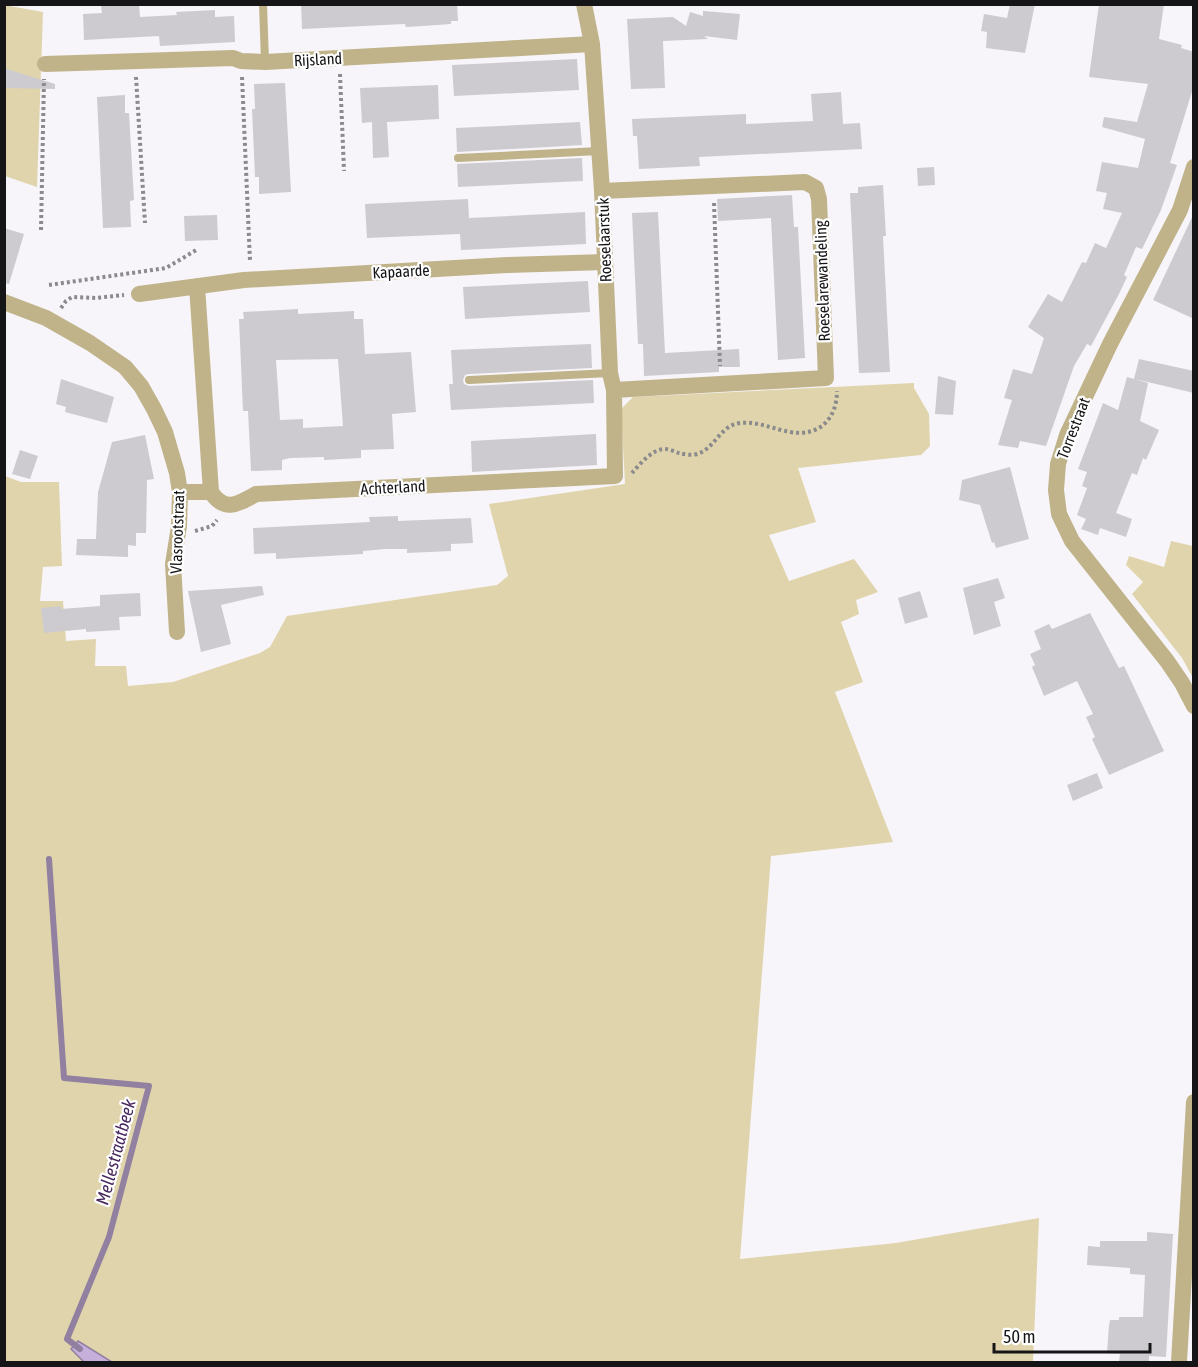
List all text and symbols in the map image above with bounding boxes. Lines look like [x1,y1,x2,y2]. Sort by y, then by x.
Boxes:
street label: Rijsland [294,49,343,70]
street label: Roeselaarstuk [594,197,614,283]
street label: Roeselarewandeling [811,220,834,342]
street label: Kapaarde [372,261,430,282]
street label: Torrestraat [1053,394,1093,461]
street label: Achterland [360,476,426,498]
street label: Vlasrootstraat [167,489,187,574]
water label: Mellestraatbeek [91,1096,140,1207]
scale bar [994,1316,1150,1354]
text: 50 m [1003,1326,1035,1347]

